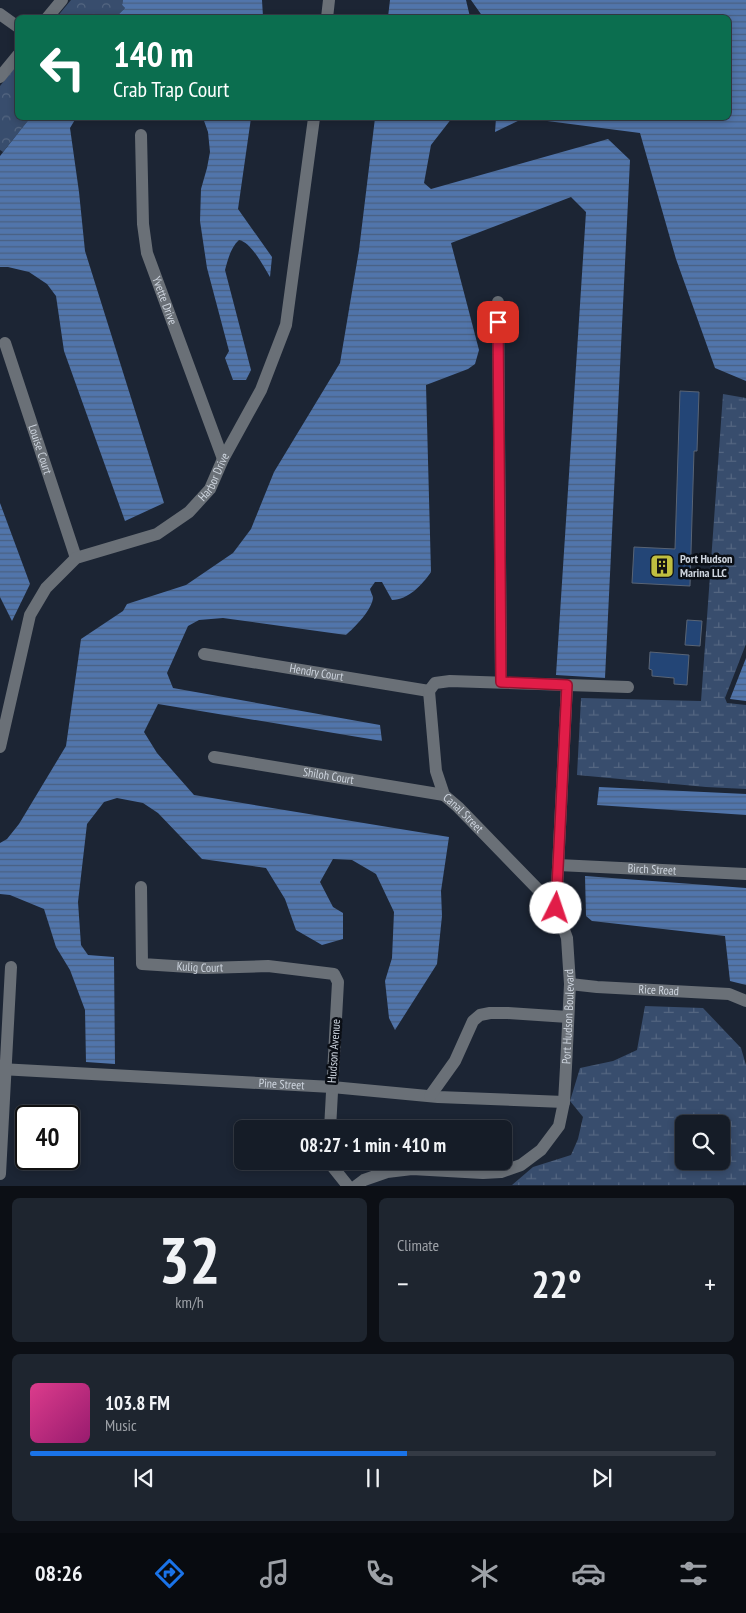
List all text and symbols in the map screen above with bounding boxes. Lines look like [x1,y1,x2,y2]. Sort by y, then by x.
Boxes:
text: 140 m [113,31,194,77]
icon: left [30,35,95,100]
text: Crab Trap Court [113,75,229,103]
street label: Yvette Drive [149,274,181,327]
pin [477,301,519,343]
icon: arrive [484,308,512,336]
street label: Louise Court [25,422,56,477]
street label: Harbor Drive [195,450,232,504]
place label: Port Hudson Marina LLC [680,551,733,580]
building icon: Port Hudson Marina LLC [649,553,675,579]
street label: Hendry Court [289,660,345,684]
street label: Shiloh Court [302,764,356,787]
street label: Canal Street [440,790,487,836]
street label: Birch Street [627,860,677,878]
position arrow [529,881,581,933]
street label: Kulig Court [176,958,224,975]
street label: Port Hudson Boulevard [558,968,577,1064]
street label: Rice Road [638,981,679,998]
street label: Hudson Avenue [324,1019,343,1083]
street label: Pine Street [258,1075,306,1093]
speed limit sign: 40 [15,1105,80,1170]
map controls [675,1115,730,1170]
button: search [675,1115,730,1170]
text: 08:27 · 1 min · 410 m [300,1133,446,1157]
text: 32 [158,1217,221,1301]
text: Climate [397,1235,439,1255]
text: 22° [531,1259,582,1308]
text: − [397,1265,409,1302]
text: + [704,1265,716,1302]
text: km/h [175,1292,204,1312]
text: 103.8 FM [105,1391,170,1415]
text: Music [105,1415,137,1435]
icon: previous [130,1464,158,1492]
icon: pause [359,1464,387,1492]
icon: next [588,1464,616,1492]
icon: directions [152,1556,187,1591]
icon: music [257,1556,292,1591]
icon: phone [362,1556,397,1591]
icon: climate [467,1556,502,1591]
icon: car [571,1556,606,1591]
icon: filters [676,1556,711,1591]
text: 08:26 [35,1559,82,1587]

